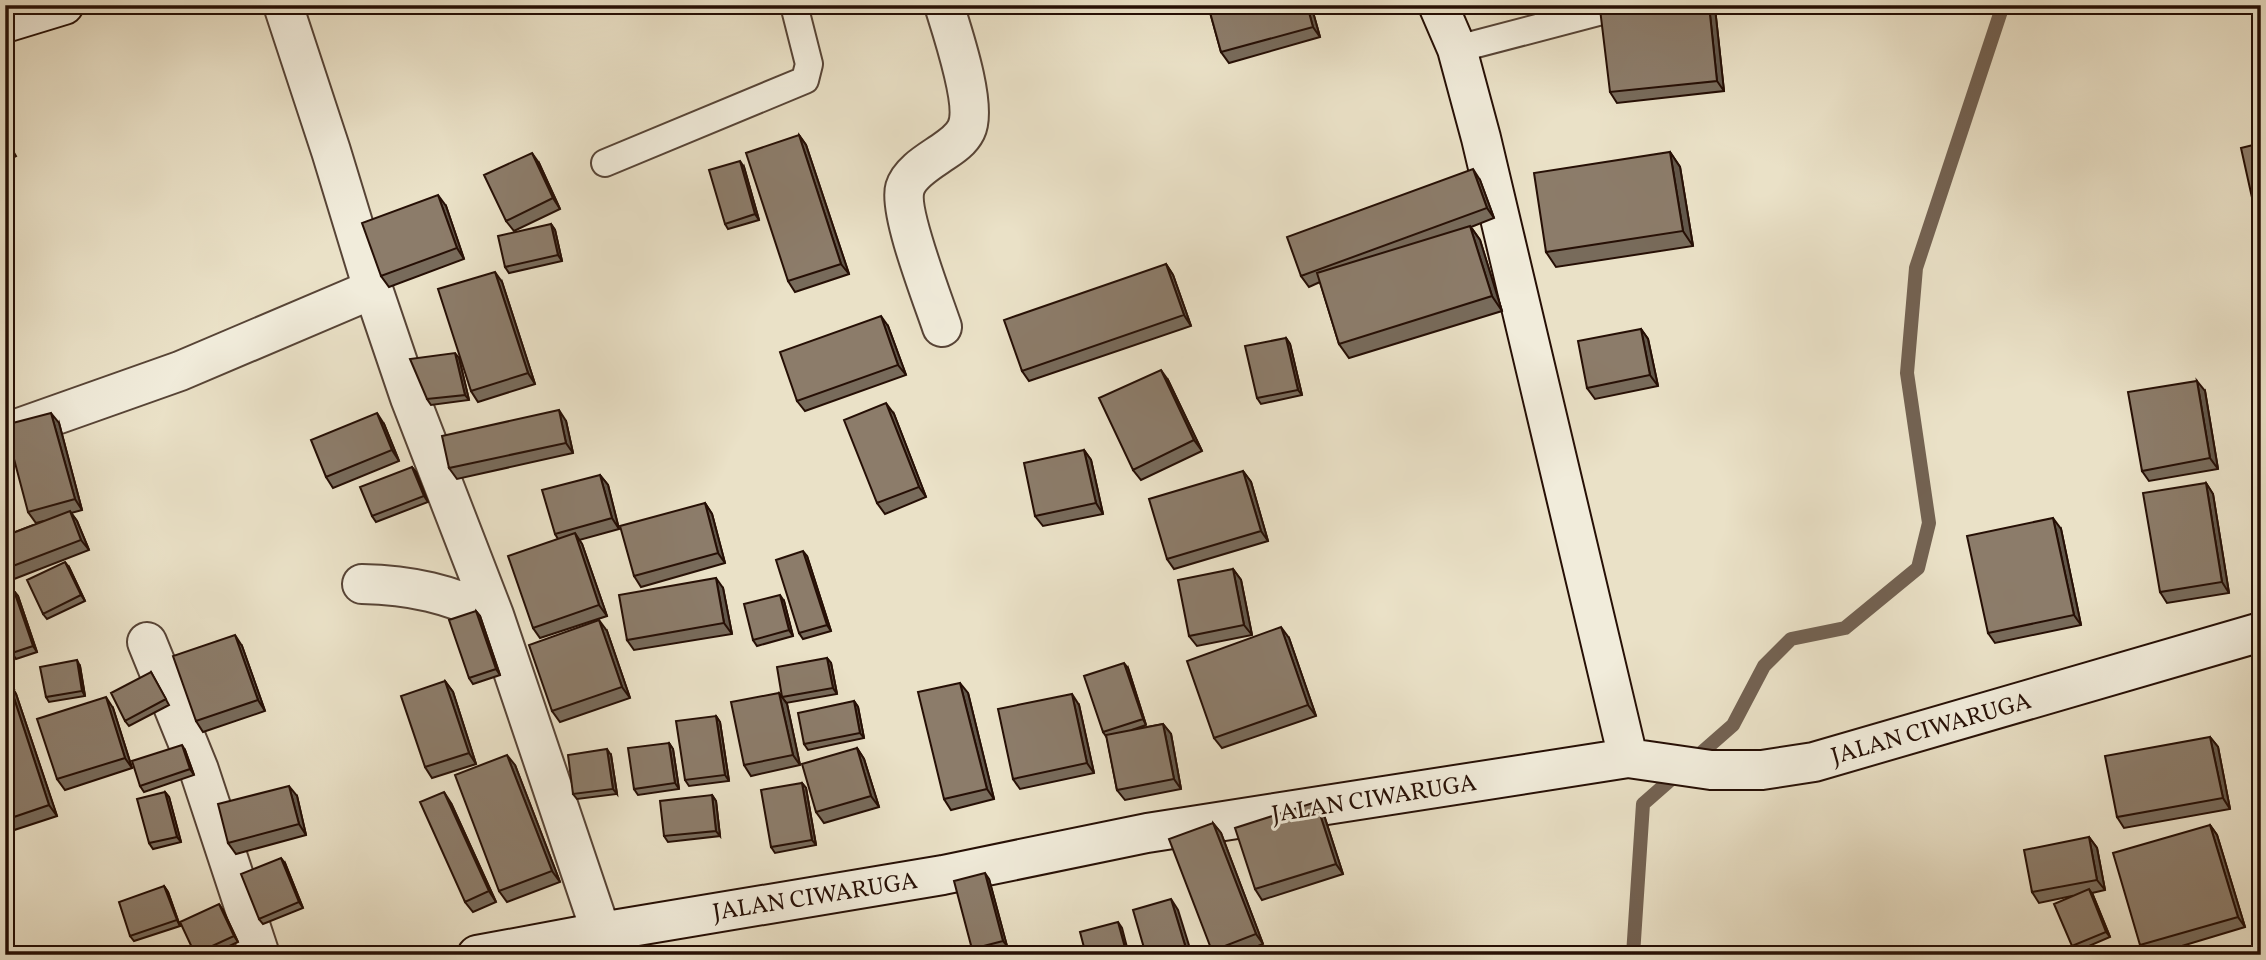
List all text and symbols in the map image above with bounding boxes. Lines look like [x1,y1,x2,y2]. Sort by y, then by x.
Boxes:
street label: JALAN CIWARUGA [1827,685,2036,775]
street label: JALAN CIWARUGA [1270,767,1479,833]
street label: JALAN CIWARUGA [711,865,920,931]

